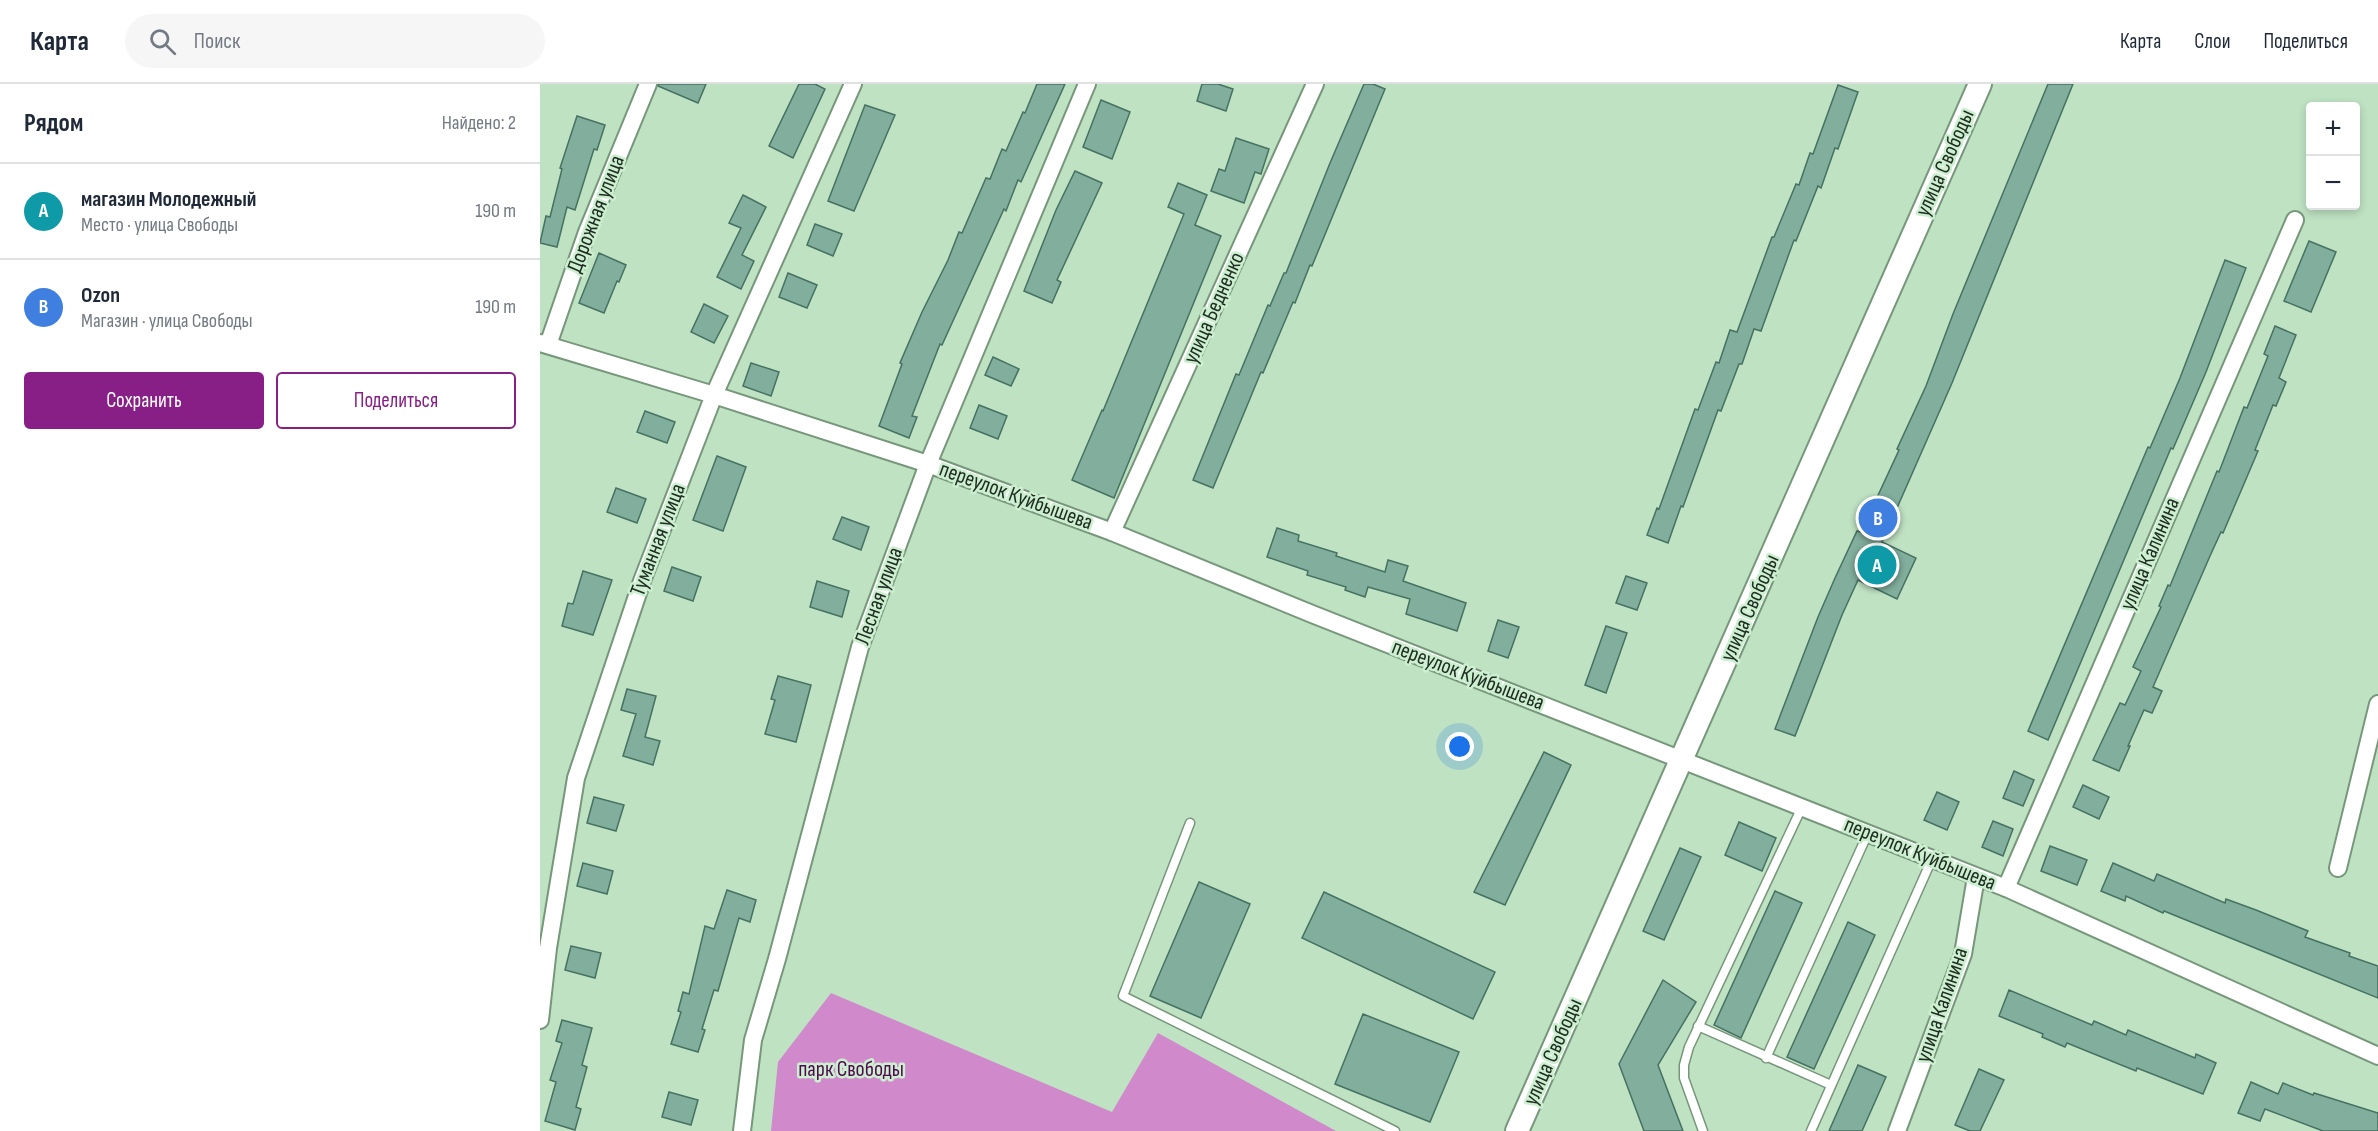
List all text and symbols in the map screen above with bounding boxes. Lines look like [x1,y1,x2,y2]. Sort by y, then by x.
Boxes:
search box [125,14,545,68]
text: Карта [30,25,89,58]
icon: search [146,25,179,58]
text: Поиск [194,28,240,55]
text: Карта [2120,29,2161,54]
text: Слои [2194,29,2230,54]
text: Поделиться [2263,29,2348,54]
map controls [2306,102,2360,210]
button: + [2306,102,2360,156]
street label: улица Свободы [1909,105,1981,221]
text: Рядом [24,108,83,139]
text: Найдено: 2 [442,111,516,135]
street label: Дорожная улица [561,152,631,276]
button: − [2306,156,2360,210]
text: магазин Молодежный [81,186,256,213]
text: A [39,199,48,223]
text: 190 m [475,199,516,223]
text: Место · улица Свободы [81,213,238,237]
street label: улица Бедненко [1177,248,1251,368]
text: Ozon [81,282,120,309]
text: B [39,295,48,319]
text: 190 m [475,295,516,319]
text: Магазин · улица Свободы [81,309,253,333]
button: Сохранить [24,372,264,429]
button: Поделиться [276,372,516,429]
street label: переулок Куйбышева [936,456,1096,536]
street label: Туманная улица [624,480,692,600]
street label: улица Калинина [2114,494,2186,614]
pin: B [1858,496,1898,540]
pin: A [1858,542,1896,588]
street label: Лесная улица [849,544,909,648]
street label: улица Свободы [1714,550,1786,666]
street label: переулок Куйбышева [1388,634,1548,716]
your location [1445,732,1474,761]
street label: переулок Куйбышева [1840,811,2000,897]
street label: улица Калинина [1910,944,1974,1066]
street label: улица Свободы [1517,994,1589,1110]
park label: парк Свободы [798,1056,904,1083]

